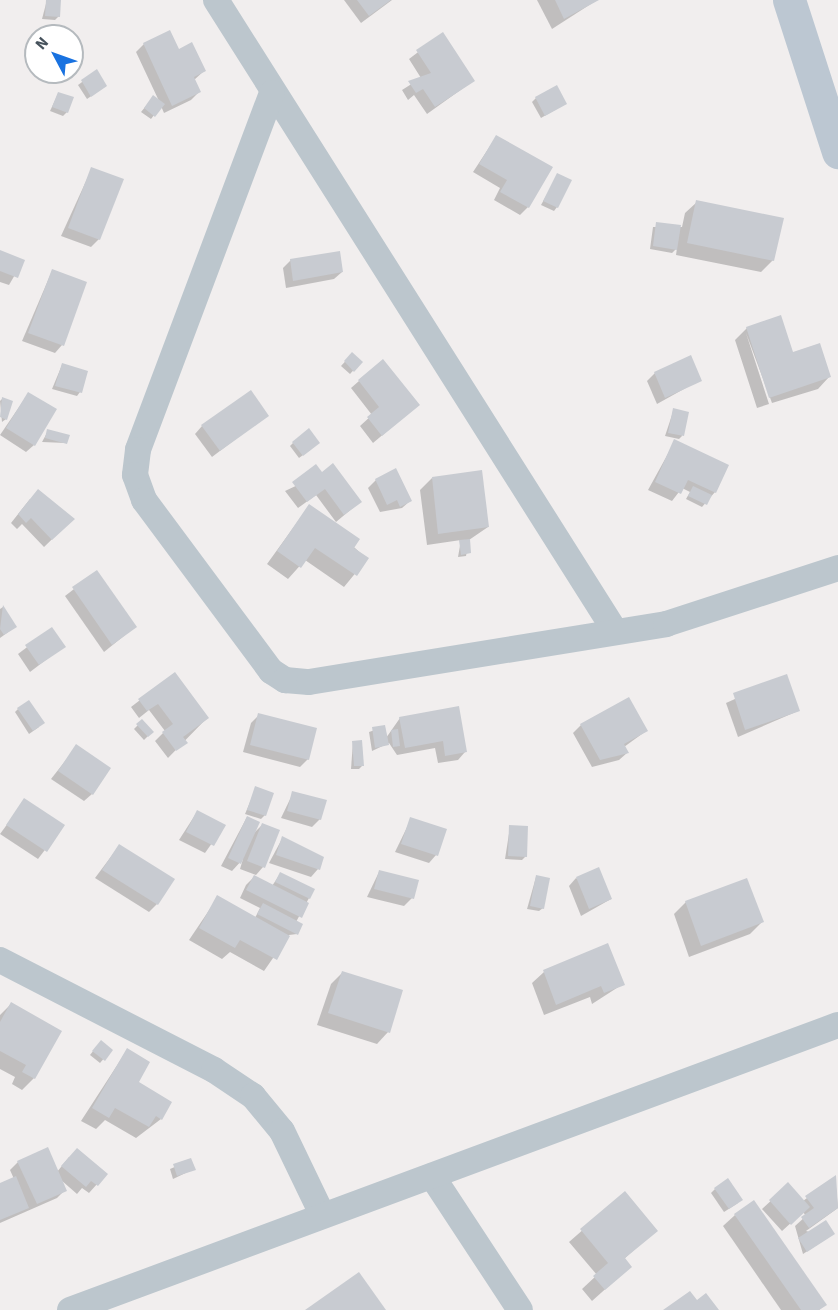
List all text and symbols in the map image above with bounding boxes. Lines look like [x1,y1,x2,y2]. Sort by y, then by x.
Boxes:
north arrow [24,24,84,84]
text: N [30,32,54,55]

